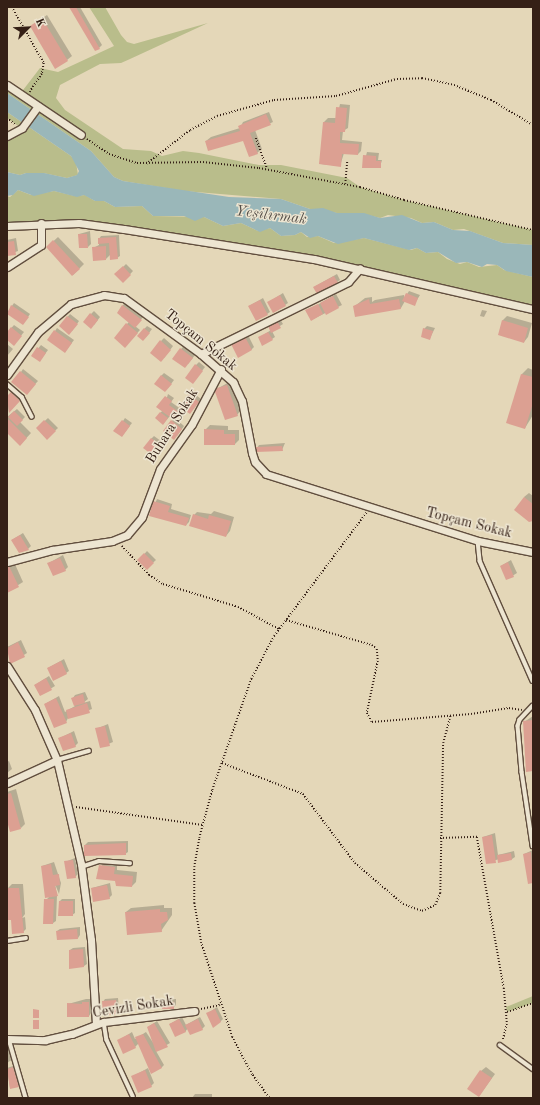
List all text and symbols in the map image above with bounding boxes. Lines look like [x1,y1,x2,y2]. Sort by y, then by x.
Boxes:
north arrow [8,8,48,48]
text: K [33,17,46,29]
water label: Yeşilırmak [234,203,308,229]
street label: Topçam Sokak [161,306,241,374]
street label: Buhara Sokak [142,385,202,467]
street label: Topçam Sokak [424,504,514,542]
street label: Cevizli Sokak [91,992,175,1022]

